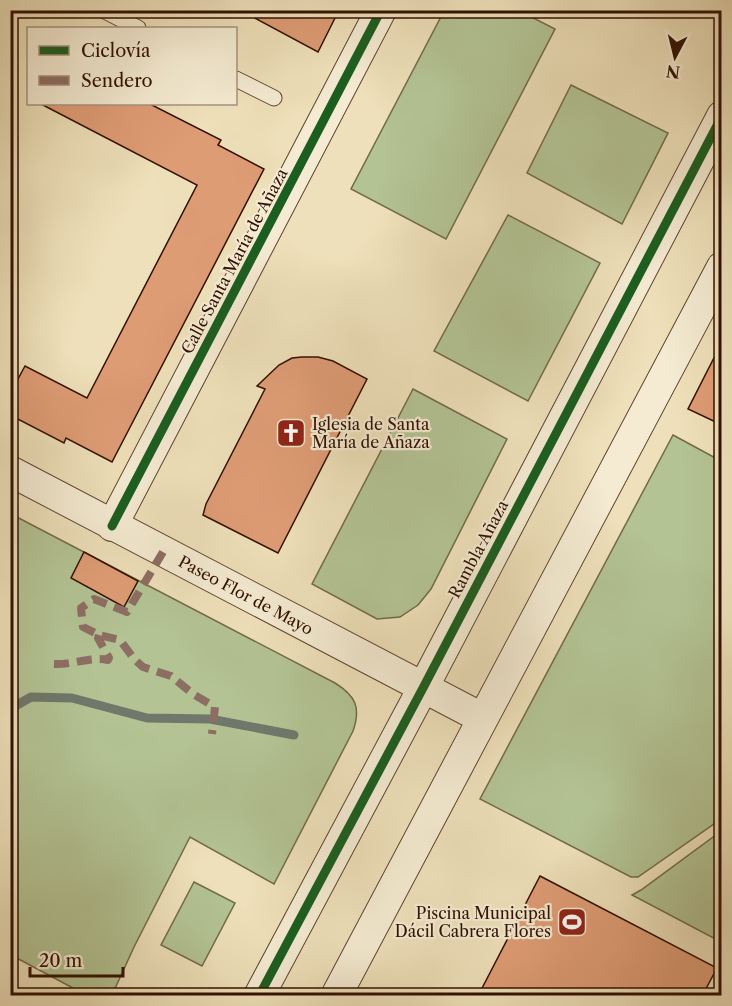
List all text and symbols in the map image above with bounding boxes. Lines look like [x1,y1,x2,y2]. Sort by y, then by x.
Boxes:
legend [27,27,237,105]
north arrow [645,27,705,87]
text: Ciclovía [81,40,151,62]
text: N [665,61,681,83]
text: Sendero [81,70,153,92]
street label: Calle Santa María de Añaza [176,164,292,357]
place label: Iglesia de Santa María de Añaza [312,414,430,452]
church icon: Iglesia de Santa María de Añaza [275,417,307,449]
street label: Rambla Añaza [444,496,512,601]
street label: Paseo Flor de Mayo [175,551,317,639]
place label: Piscina Municipal Dácil Cabrera Flores [395,903,551,941]
sports icon: Piscina Municipal Dácil Cabrera Flores [556,906,588,938]
scale bar [30,940,123,978]
text: 20 m [39,950,83,972]

